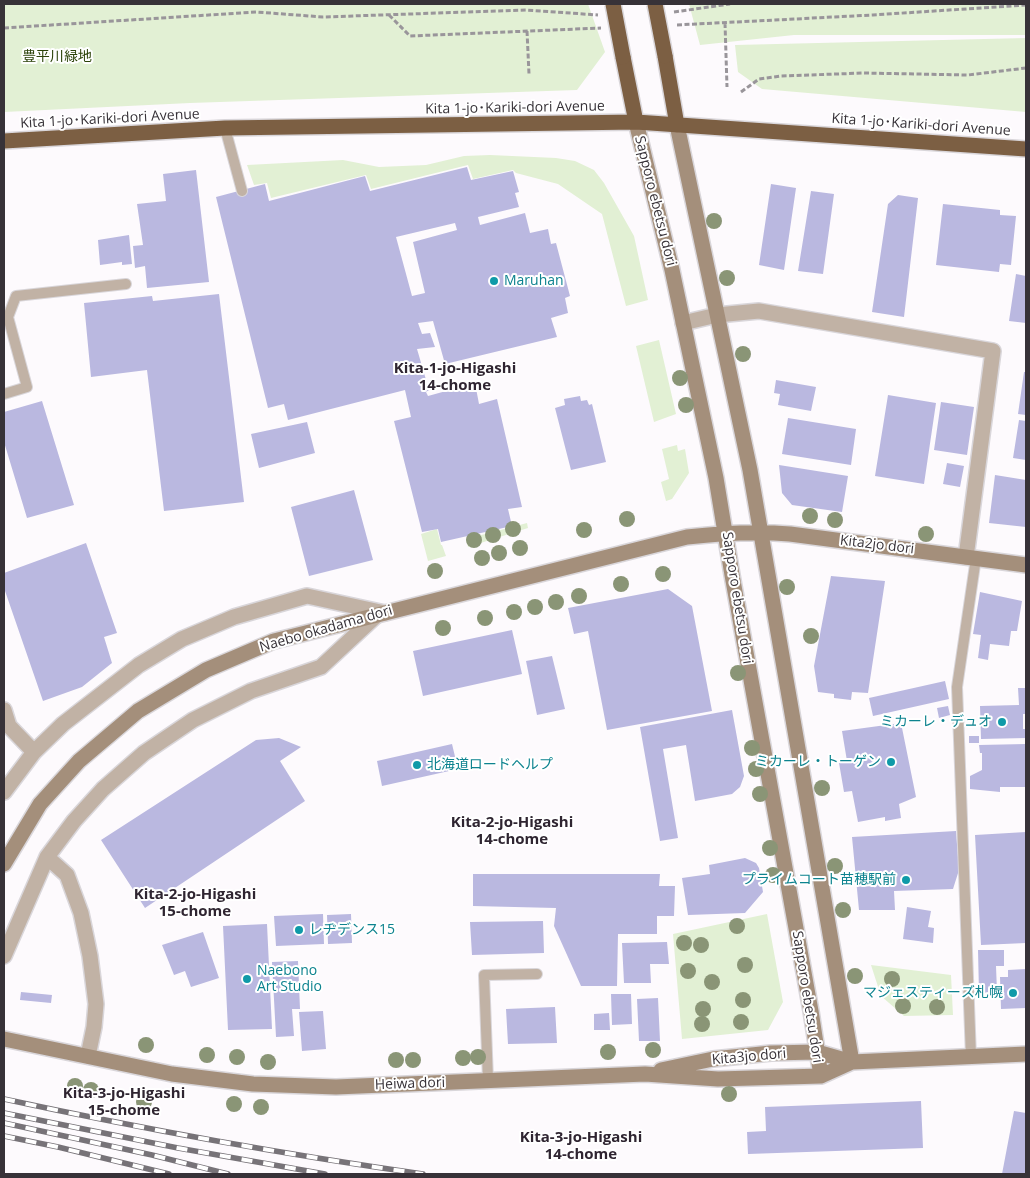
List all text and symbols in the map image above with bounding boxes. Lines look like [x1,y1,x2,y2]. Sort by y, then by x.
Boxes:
park label: 豊平川緑地 [22,49,92,65]
street label: Kita 1-jo･Kariki-dori Avenue [425,98,605,118]
street label: Kita 1-jo･Kariki-dori Avenue [20,106,200,132]
street label: Kita 1-jo･Kariki-dori Avenue [831,110,1011,140]
street label: Sapporo ebetsu dori [631,134,679,268]
place label: Maruhan [504,273,564,289]
marker: Maruhan [488,275,500,287]
district label: Kita-1-jo-Higashi 14-chome [394,360,516,395]
street label: Sapporo ebetsu dori [718,531,756,665]
street label: Kita2jo dori [839,532,915,558]
street label: Naebo okadama dori [258,602,394,656]
place label: ミカーレ・デュオ [880,714,992,730]
marker: ミカーレ・デュオ [996,716,1008,728]
place label: ミカーレ・トーゲン [755,754,881,770]
marker: ミカーレ・トーゲン [885,756,897,768]
place label: 北海道ロードヘルプ [427,757,553,773]
marker: 北海道ロードヘルプ [411,759,423,771]
district label: Kita-2-jo-Higashi 14-chome [451,814,573,849]
place label: プライムコート苗穂駅前 [742,872,896,888]
marker: プライムコート苗穂駅前 [900,874,912,886]
district label: Kita-2-jo-Higashi 15-chome [134,886,256,921]
place label: レヂデンス15 [309,922,395,938]
marker: レヂデンス15 [293,924,305,936]
street label: Sapporo ebetsu dori [788,930,826,1064]
place label: Naebono Art Studio [257,963,322,996]
marker: Naebono Art Studio [241,973,253,985]
place label: マジェスティーズ札幌 [863,985,1003,1001]
marker: マジェスティーズ札幌 [1007,987,1019,999]
street label: Kita3jo dori [711,1045,787,1069]
street label: Heiwa dori [375,1074,445,1094]
district label: Kita-3-jo-Higashi 15-chome [63,1085,185,1120]
district label: Kita-3-jo-Higashi 14-chome [520,1129,642,1164]

